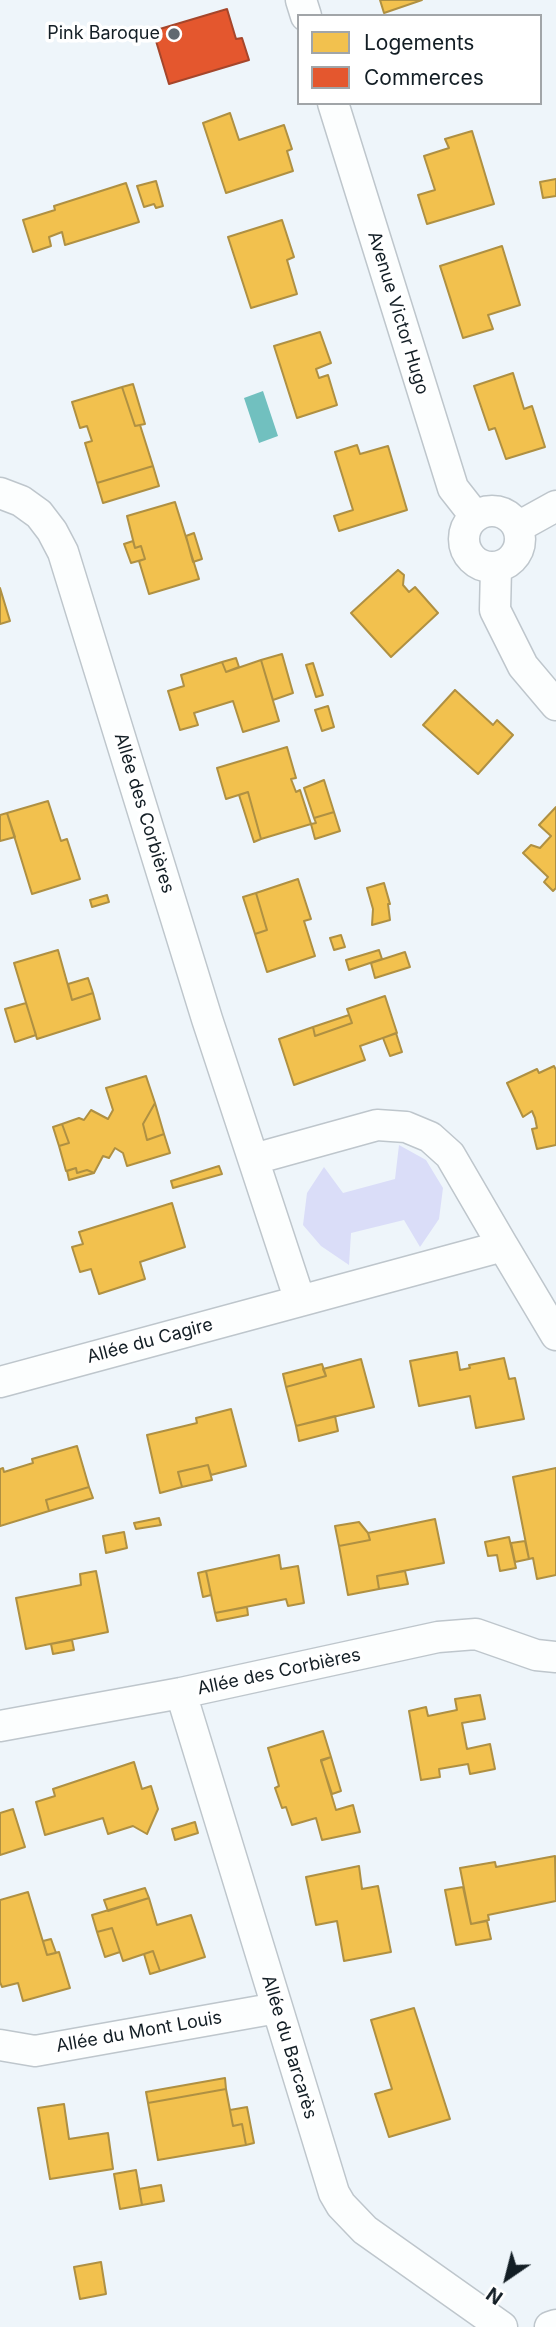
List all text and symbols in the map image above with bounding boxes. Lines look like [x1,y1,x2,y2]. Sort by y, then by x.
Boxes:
legend [297,14,542,105]
place label: Pink Baroque [47,23,160,45]
marker: Pink Baroque [166,26,182,42]
text: Logements [364,30,474,55]
text: Commerces [364,65,484,90]
street label: Avenue Victor Hugo [363,229,433,397]
street label: Allée des Corbières [109,730,179,896]
street label: Allée du Cagire [85,1314,215,1368]
street label: Allée des Corbières [195,1644,363,1700]
street label: Allée du Barcarès [257,1972,321,2122]
street label: Allée du Mont Louis [54,2007,224,2057]
north arrow [472,2243,542,2313]
text: N [482,2282,507,2309]

